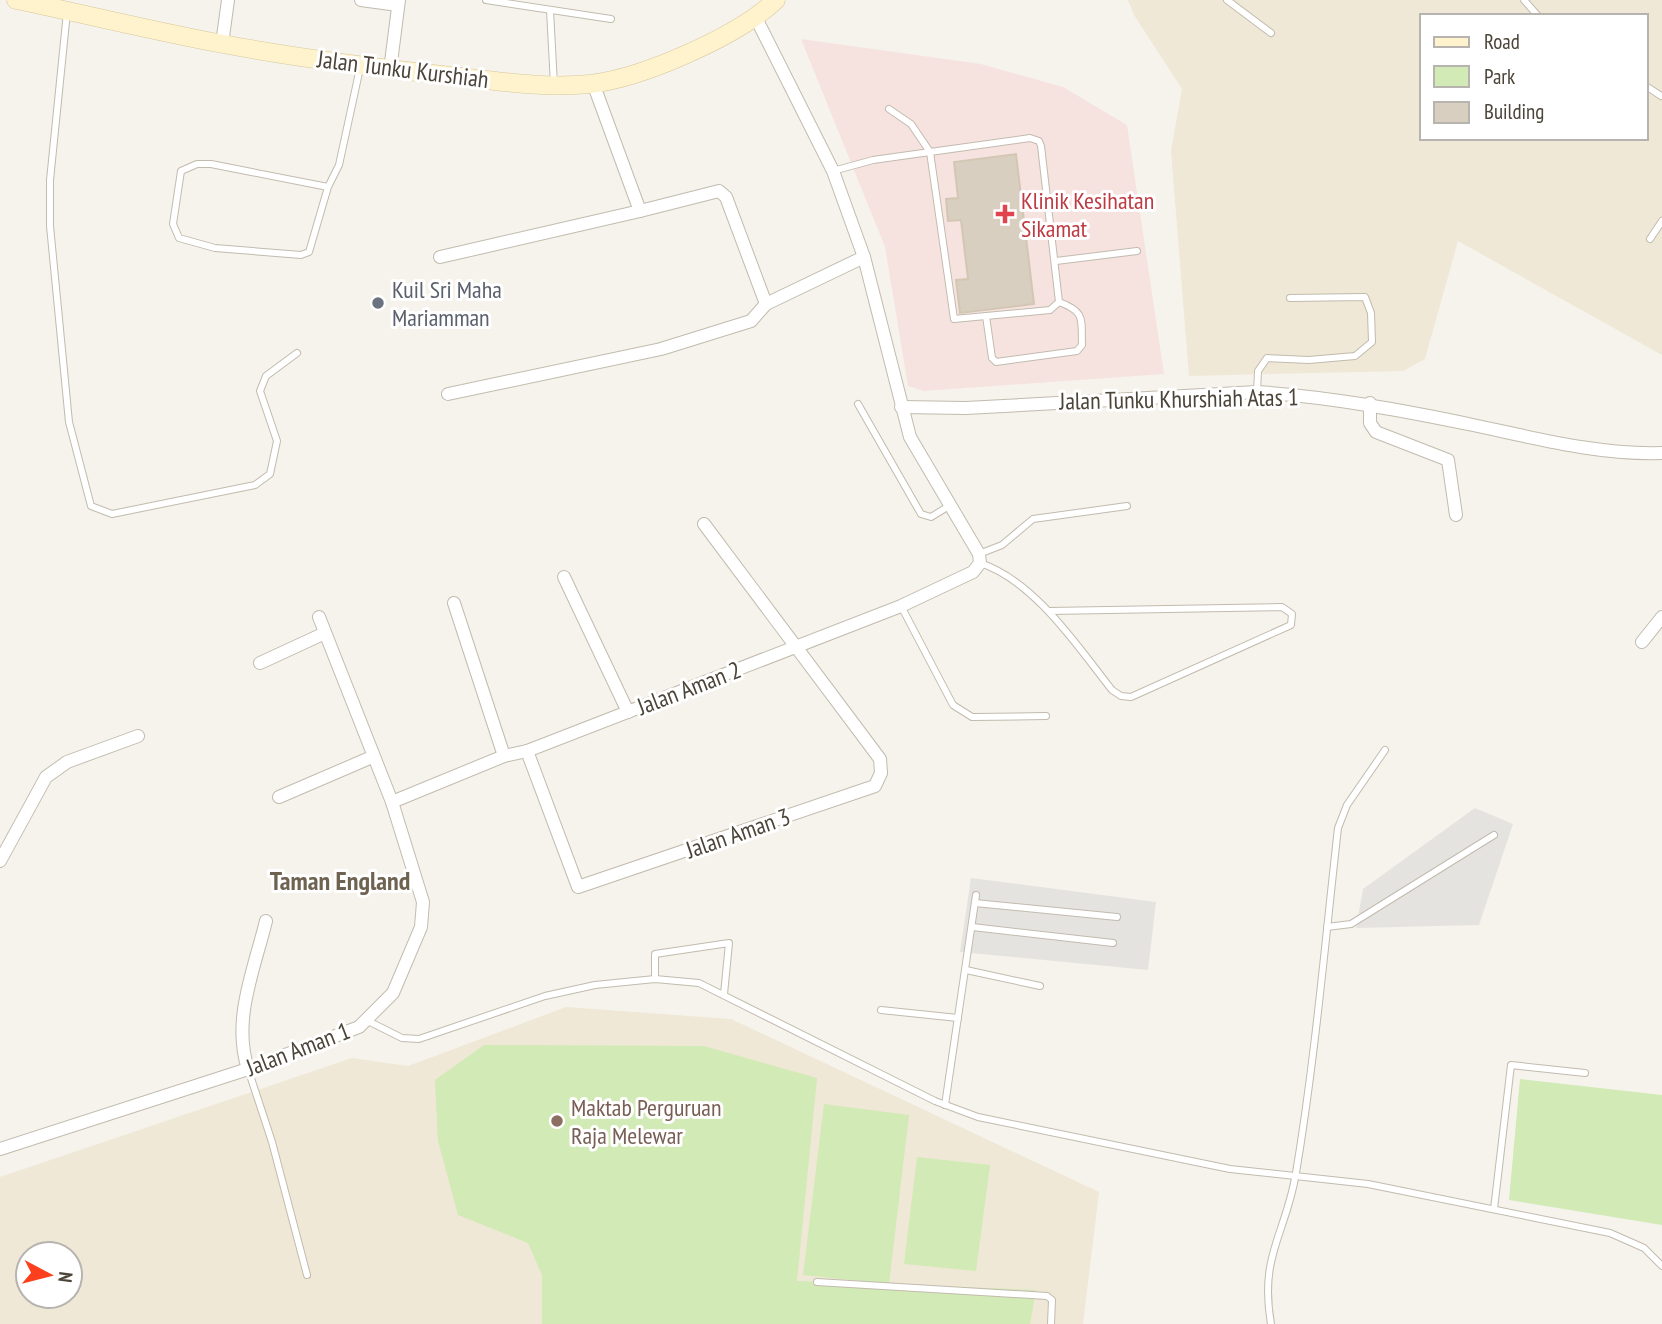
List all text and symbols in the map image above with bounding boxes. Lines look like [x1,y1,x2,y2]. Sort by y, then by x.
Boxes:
legend [1420,14,1648,140]
text: Road [1484,28,1520,55]
street label: Jalan Tunku Kurshiah [315,43,490,95]
text: Park [1484,63,1515,90]
text: Building [1484,98,1544,125]
place label: Klinik Kesihatan Sikamat [1021,185,1154,244]
marker: Klinik Kesihatan Sikamat [995,204,1015,224]
place label: Kuil Sri Maha Mariamman [392,274,502,333]
marker: Kuil Sri Maha Mariamman [370,295,386,311]
street label: Jalan Tunku Khurshiah Atas 1 [1058,381,1299,417]
street label: Jalan Aman 2 [632,654,745,722]
street label: Jalan Aman 3 [681,801,794,866]
district label: Taman England [270,864,410,897]
street label: Jalan Aman 1 [241,1015,354,1083]
place label: Maktab Perguruan Raja Melewar [571,1092,721,1151]
marker: Maktab Perguruan Raja Melewar [549,1113,565,1129]
north arrow [14,1240,84,1310]
text: N [53,1271,78,1284]

